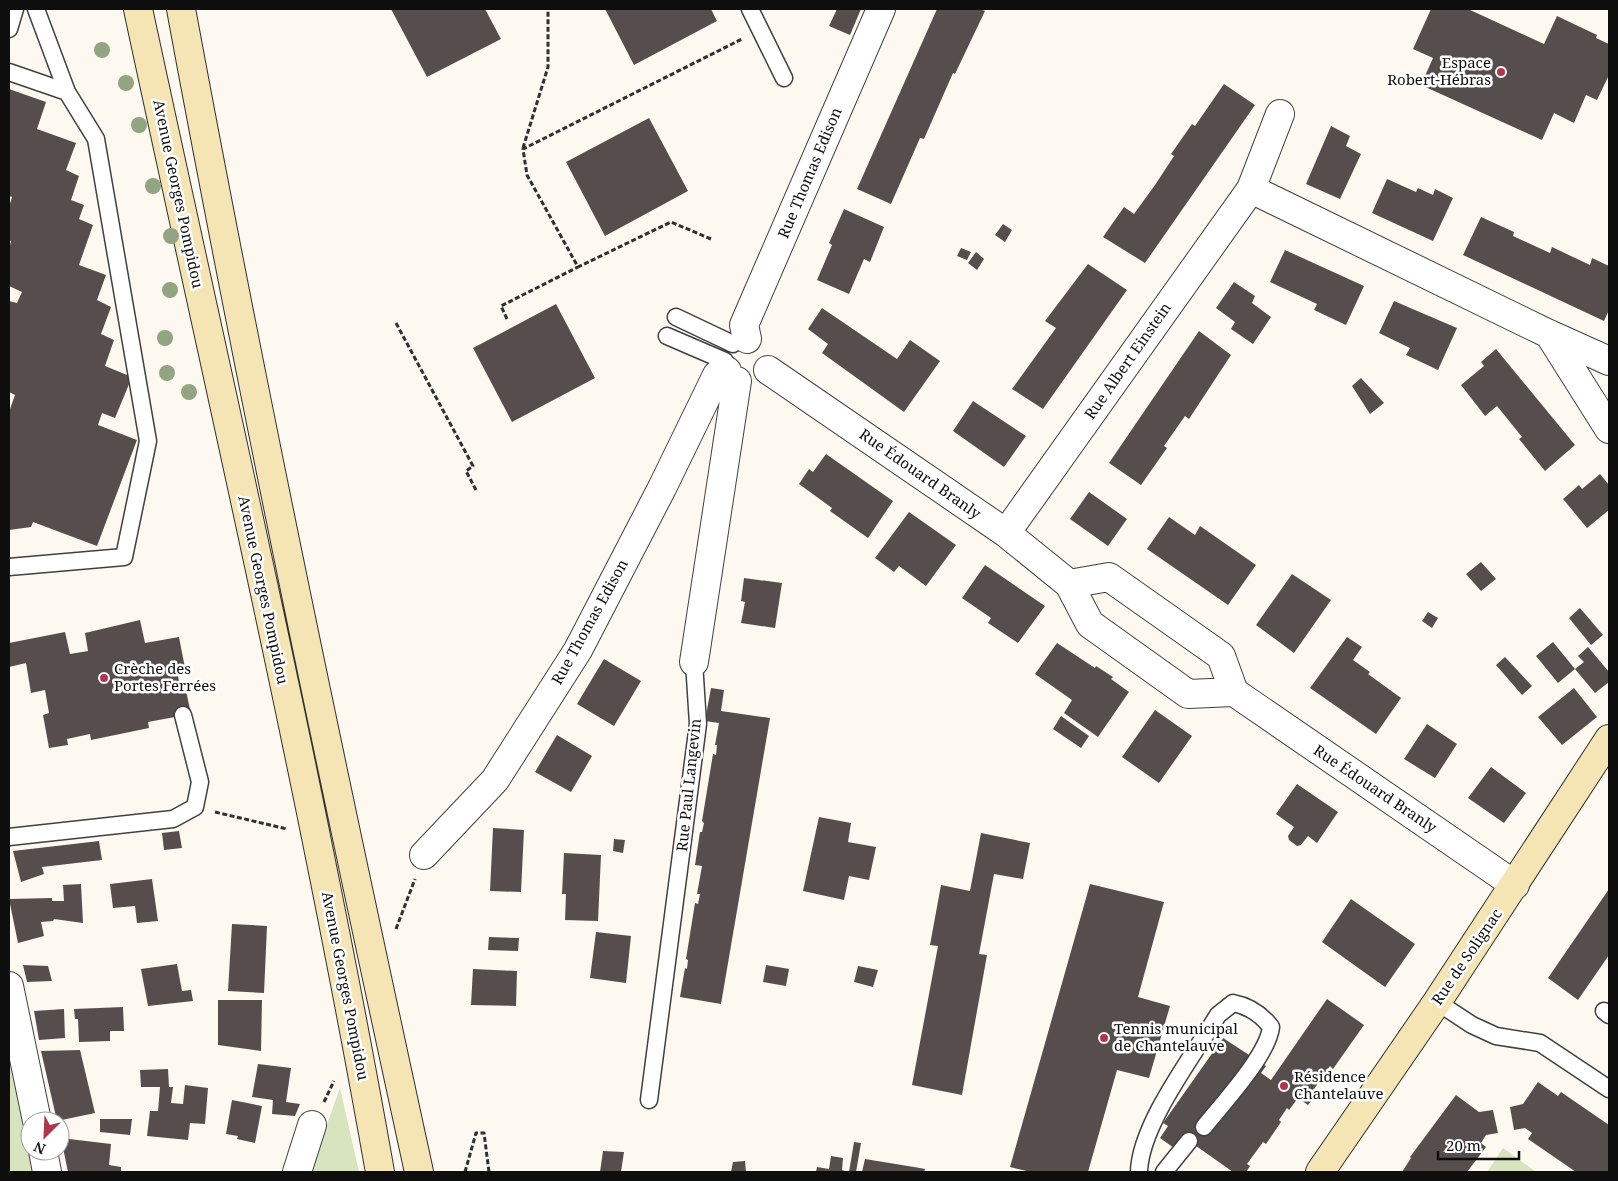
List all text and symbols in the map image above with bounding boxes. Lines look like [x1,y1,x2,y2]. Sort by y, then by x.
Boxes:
place label: Espace Robert-Hébras [1387,52,1491,89]
marker: Espace Robert-Hébras [1495,66,1507,78]
street label: Avenue Georges Pompidou [149,98,209,290]
street label: Rue Thomas Edison [772,104,846,241]
street label: Rue Albert Einstein [1079,298,1175,423]
street label: Rue Édouard Branly [856,424,986,523]
street label: Avenue Georges Pompidou [234,494,294,686]
street label: Rue Thomas Edison [546,555,632,688]
place label: Crèche des Portes Ferrées [114,658,216,695]
marker: Crèche des Portes Ferrées [98,672,110,684]
street label: Rue Paul Langevin [671,717,705,852]
street label: Rue Édouard Branly [1310,739,1441,837]
street label: Avenue Georges Pompidou [318,890,374,1082]
street label: Rue de Solignac [1426,904,1506,1009]
place label: Tennis municipal de Chantelauve [1114,1018,1238,1055]
marker: Tennis municipal de Chantelauve [1098,1032,1110,1044]
place label: Résidence Chantelauve [1294,1066,1384,1103]
marker: Résidence Chantelauve [1278,1080,1290,1092]
north arrow [20,1111,70,1161]
scale bar [1438,1128,1519,1160]
text: 20 m [1446,1135,1481,1155]
text: N [31,1137,48,1159]

